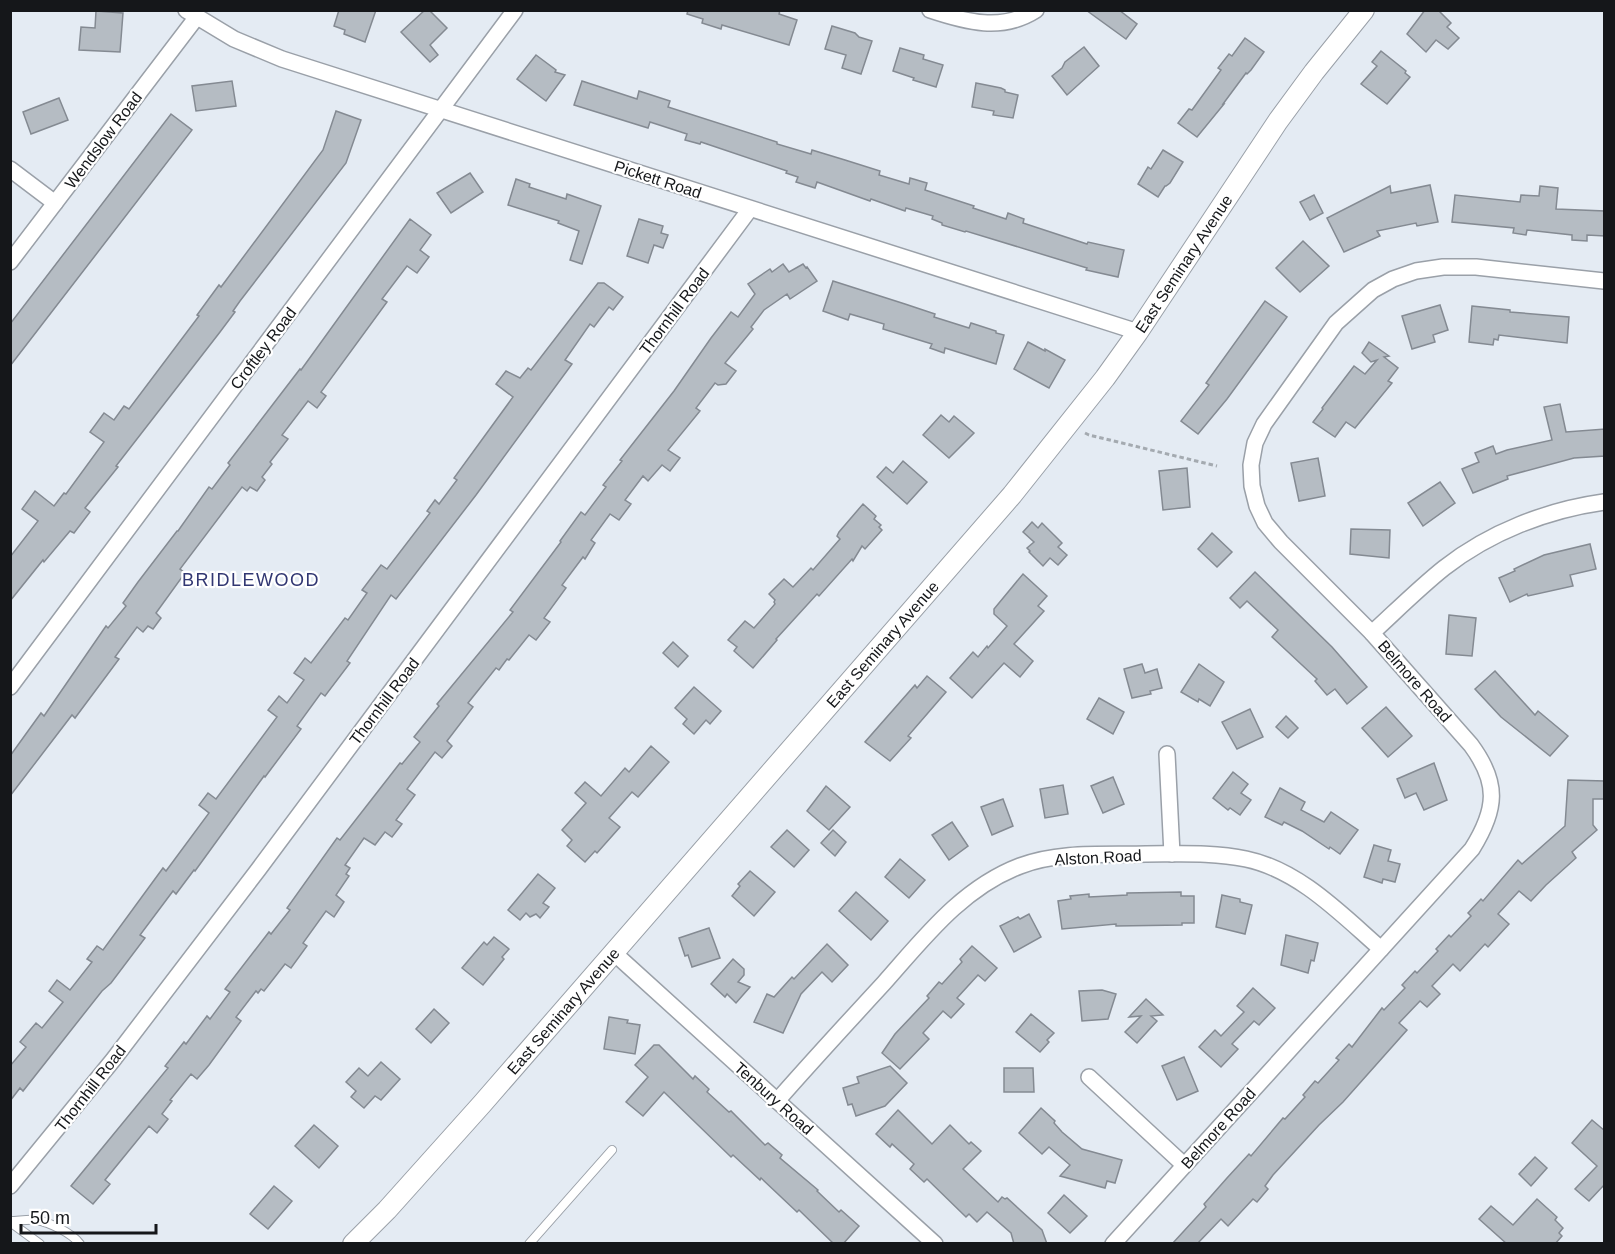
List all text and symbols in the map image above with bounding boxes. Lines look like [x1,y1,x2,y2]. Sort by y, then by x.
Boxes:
street label: Wendslow Road [62,89,145,192]
street label: Pickett Road [612,157,704,202]
street label: East Seminary Avenue [1132,192,1236,336]
street label: Thornhill Road [636,265,713,358]
street label: Croftley Road [227,304,300,392]
district label: BRIDLEWOOD [182,570,320,590]
street label: East Seminary Avenue [823,578,942,711]
street label: Belmore Road [1375,637,1455,726]
street label: Thornhill Road [346,655,423,748]
street label: Alston Road [1054,847,1142,868]
street label: East Seminary Avenue [504,944,623,1078]
street label: Thornhill Road [52,1042,129,1135]
street label: Tenbury Road [731,1059,816,1138]
street label: Belmore Road [1178,1085,1259,1172]
scale bar [21,1197,156,1235]
text: 50 m [30,1208,70,1228]

